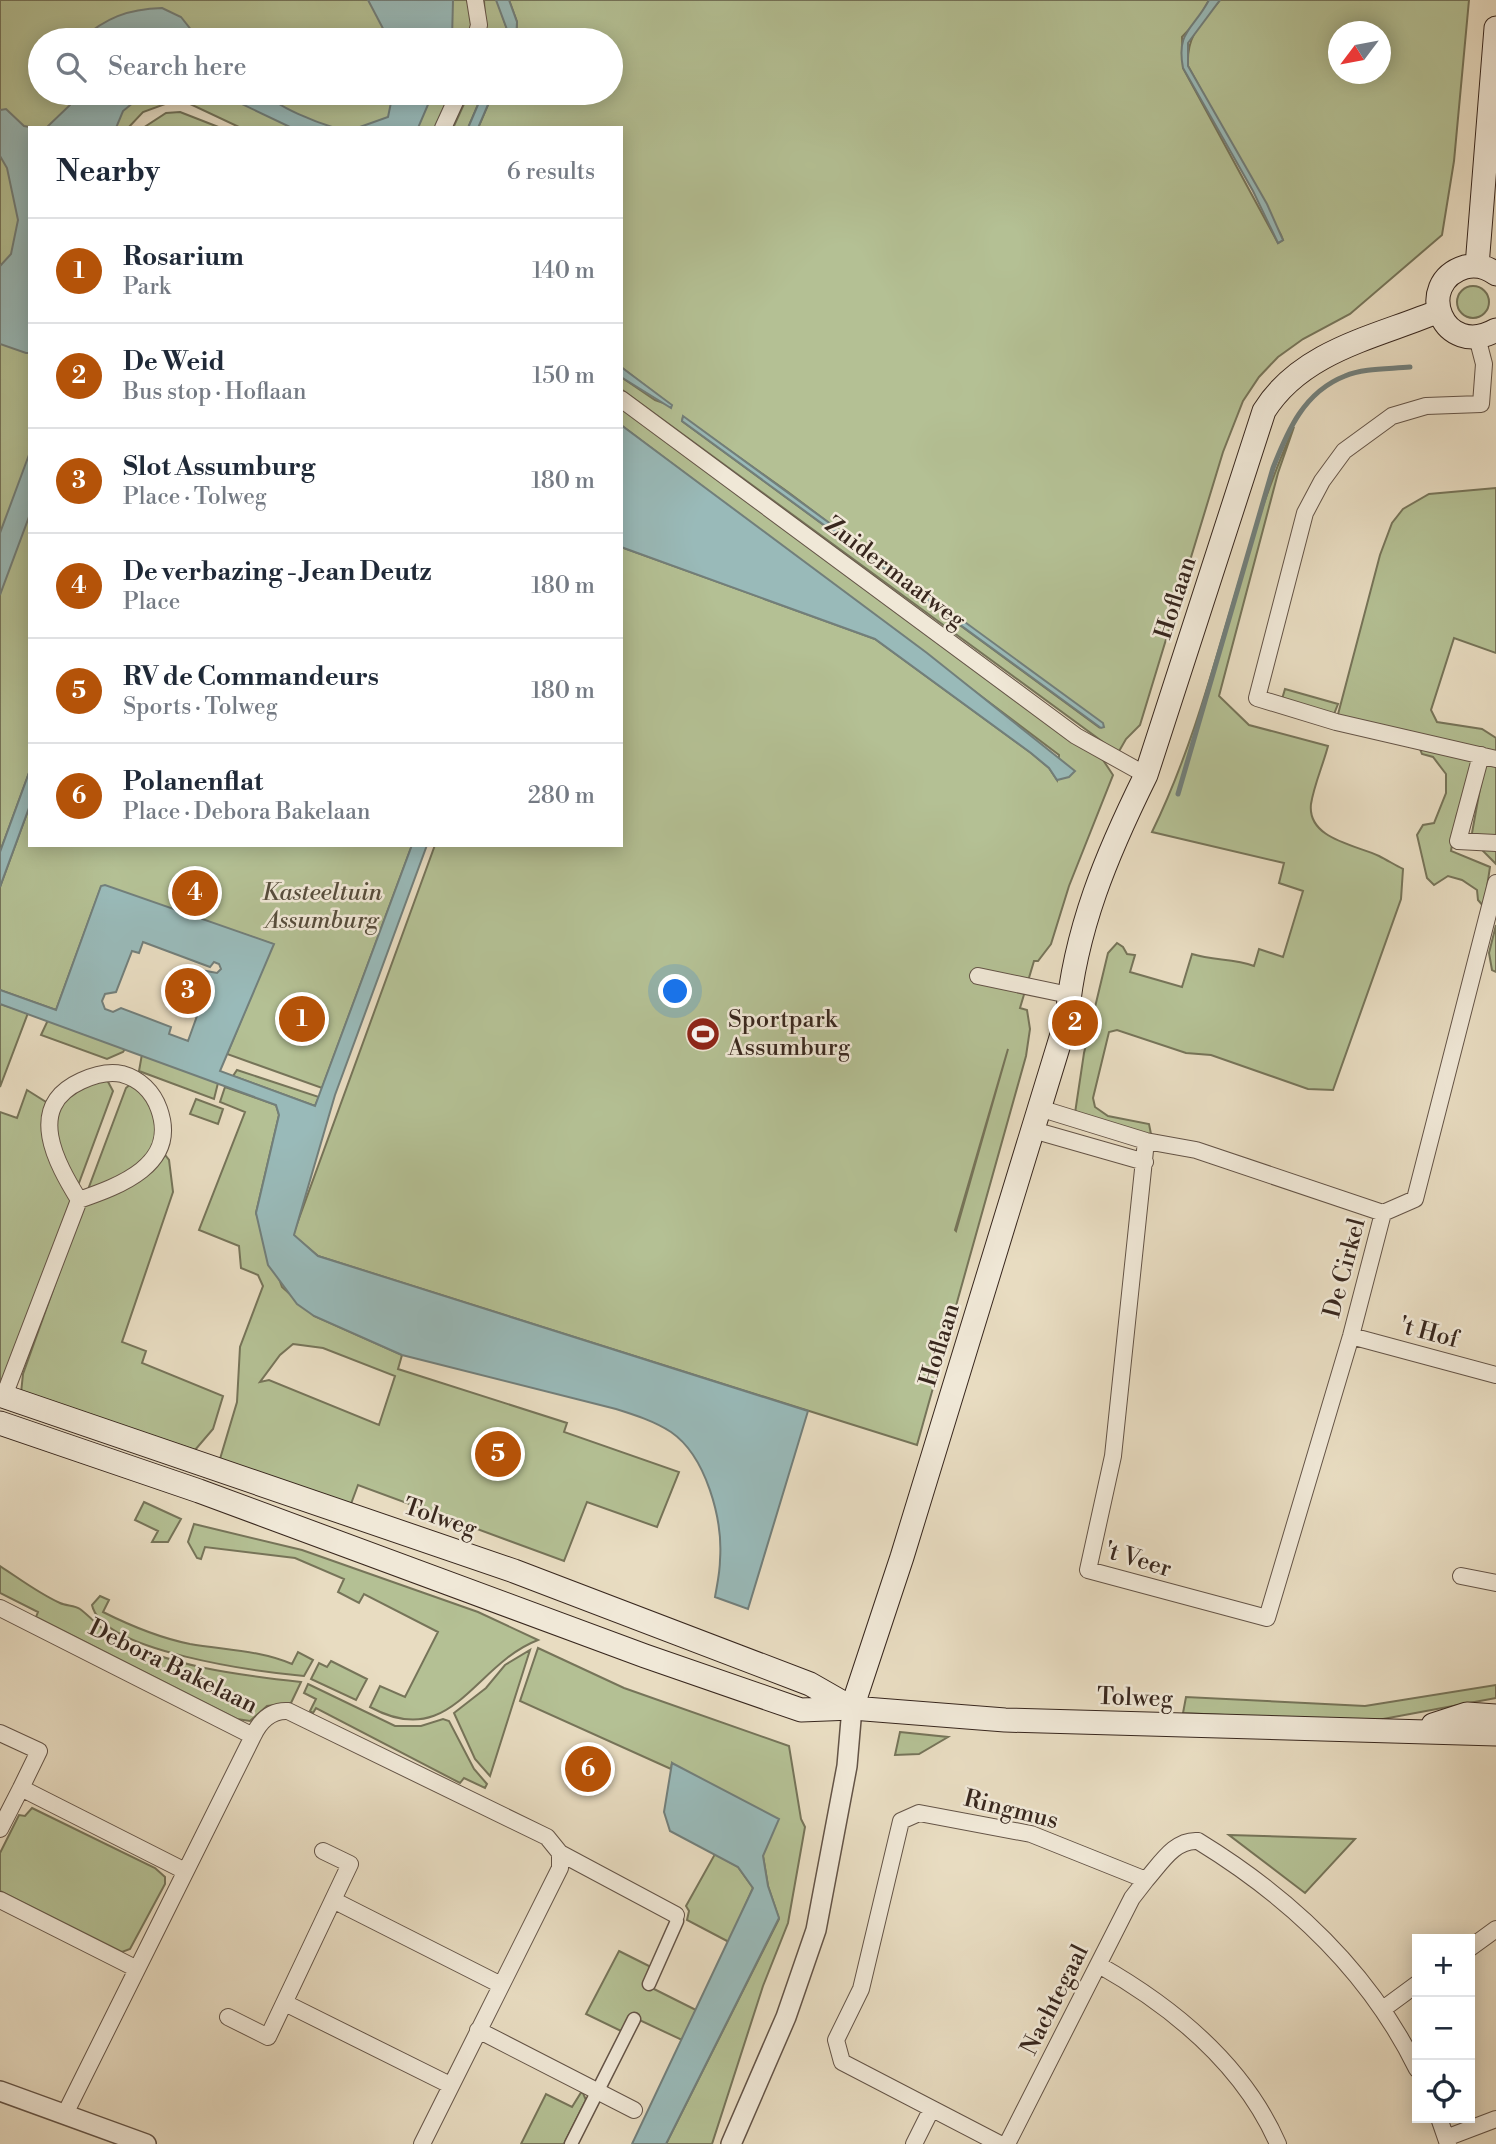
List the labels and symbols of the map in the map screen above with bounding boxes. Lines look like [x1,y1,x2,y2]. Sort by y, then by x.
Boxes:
north arrow [1328,21,1391,84]
street label: Zuidermaatweg [819,510,972,636]
street label: Hoflaan [1149,553,1203,643]
pin: 4 [172,867,218,919]
park label: Kasteeltuin Assumburg [262,878,383,936]
pin: 3 [165,965,211,1017]
your location [658,974,692,1008]
pin: 1 [279,993,325,1045]
pin: 2 [1052,997,1098,1049]
place label: Sportpark Assumburg [727,1005,851,1063]
sports icon: Sportpark Assumburg [684,1015,722,1053]
street label: De Cirkel [1317,1215,1373,1321]
street label: Hoflaan [913,1300,967,1390]
street label: 't Hof [1396,1311,1463,1356]
pin: 5 [475,1428,521,1480]
street label: Tolweg [399,1491,481,1545]
street label: 't Veer [1101,1536,1175,1584]
street label: Debora Bakelaan [84,1613,262,1721]
street label: Tolweg [1096,1682,1174,1714]
pin: 6 [565,1743,611,1795]
street label: Ringmus [961,1784,1061,1836]
street label: Nachtegaal [1014,1940,1096,2060]

